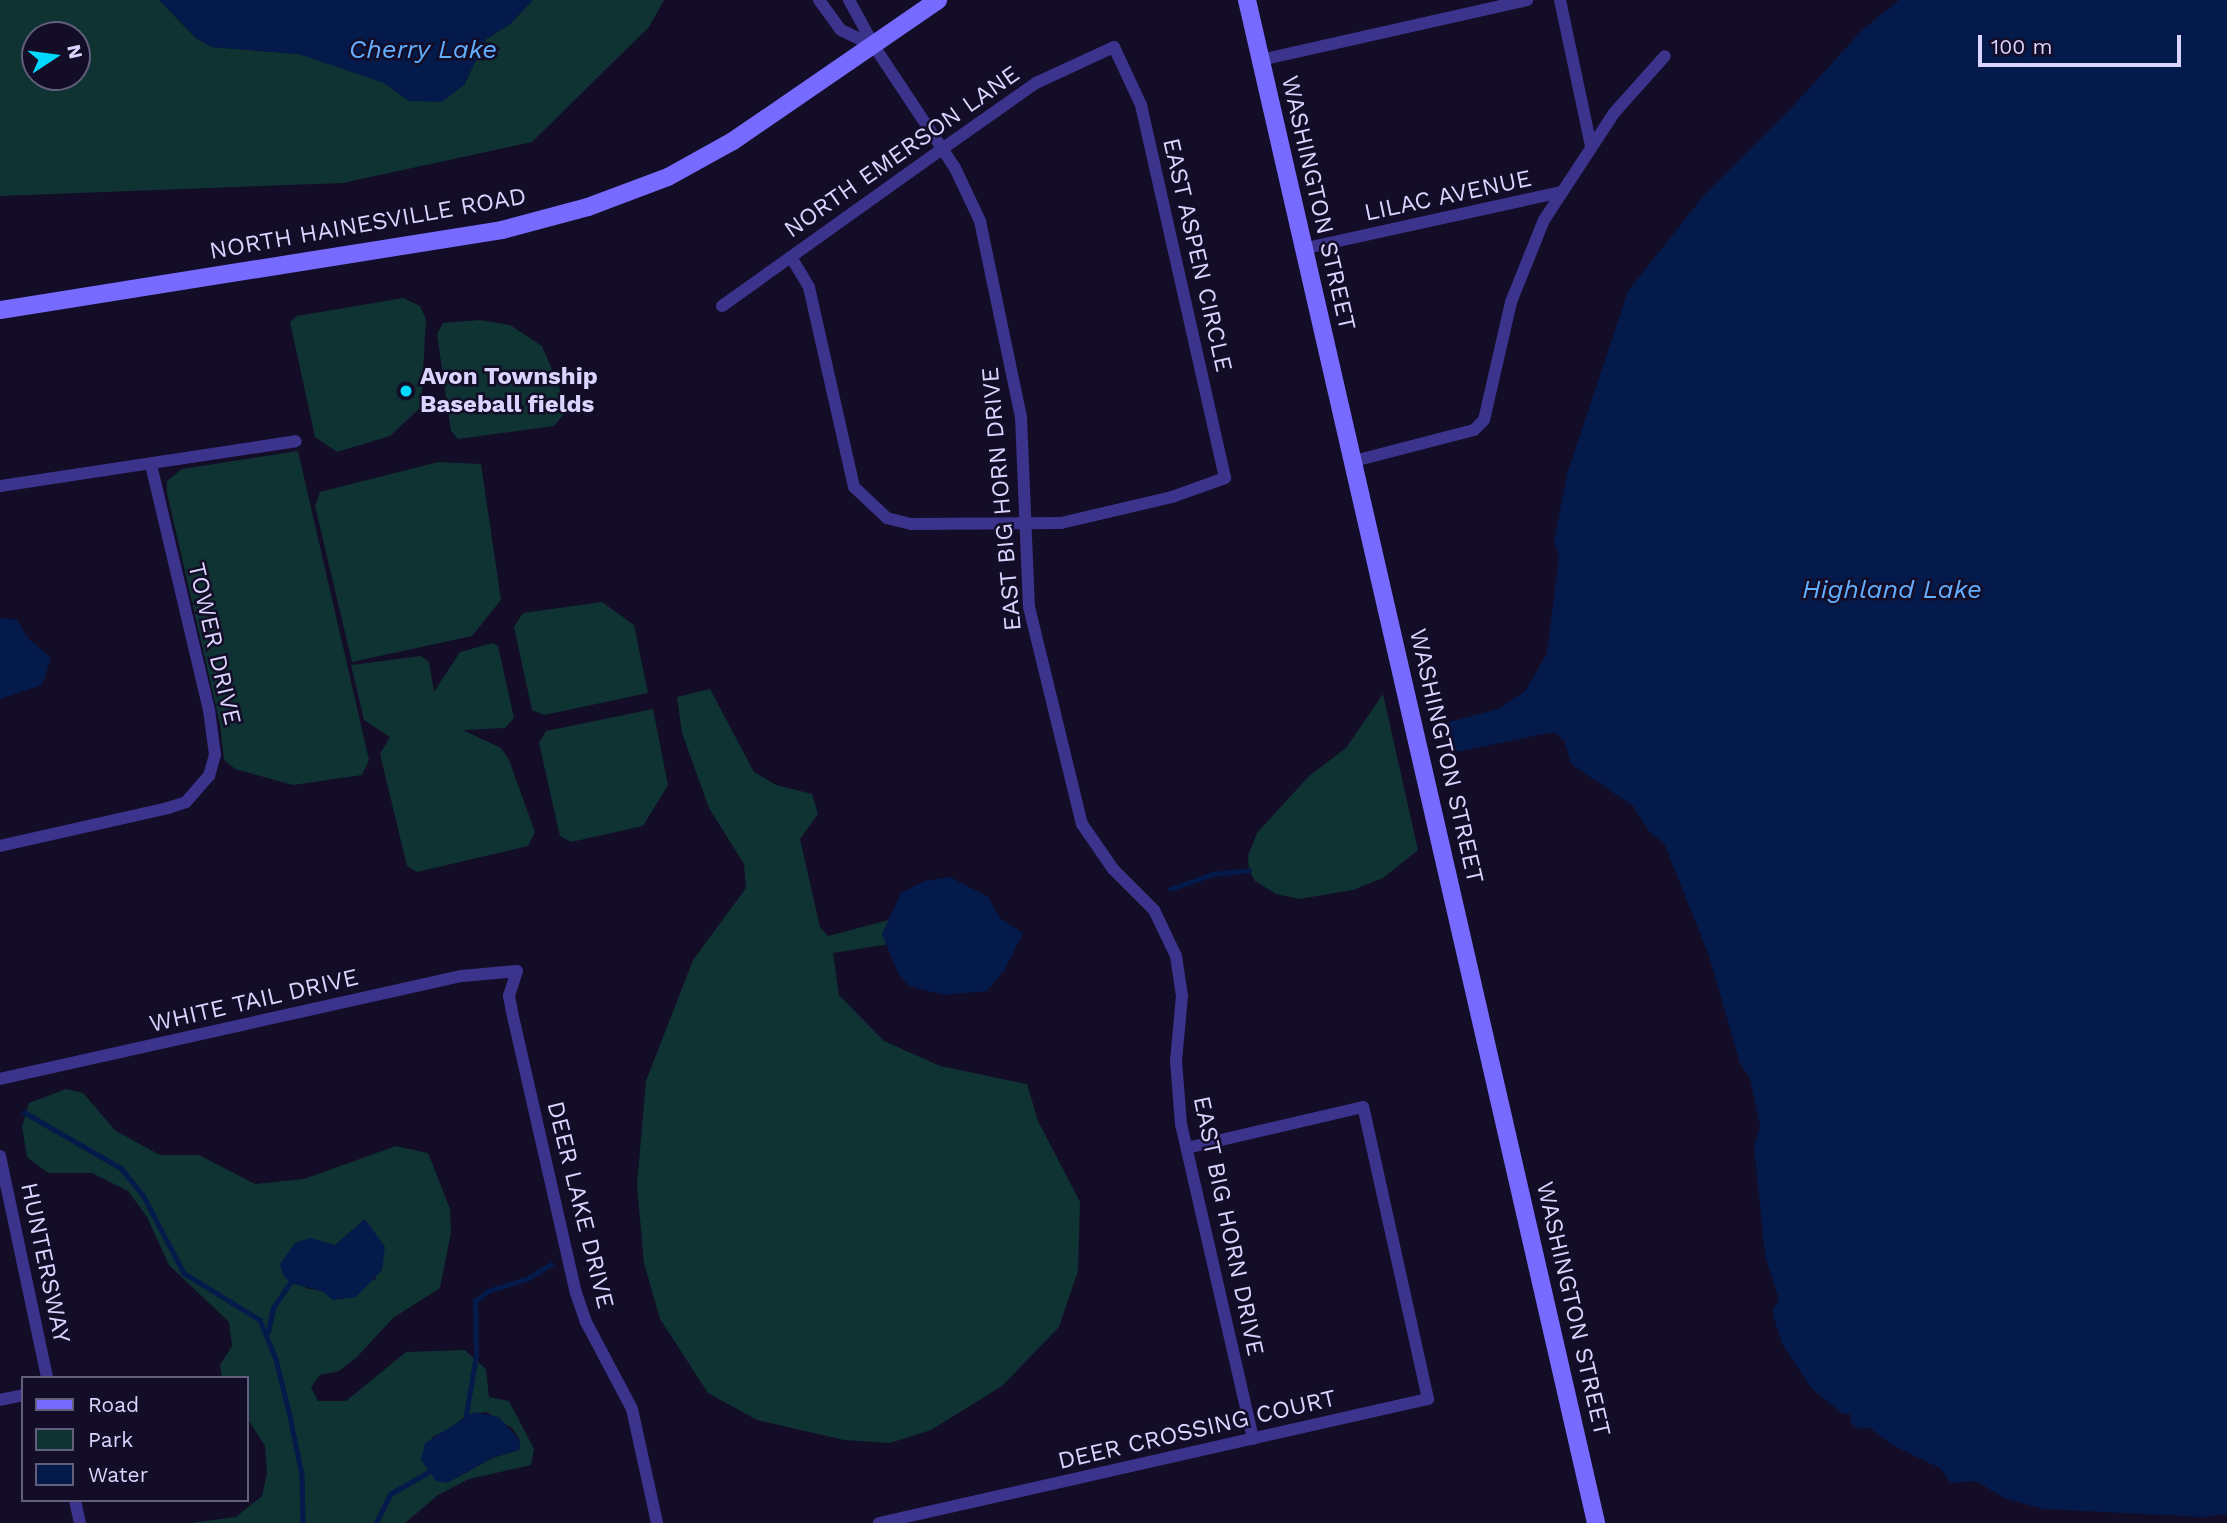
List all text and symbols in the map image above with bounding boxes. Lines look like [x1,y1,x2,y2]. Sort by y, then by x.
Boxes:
north arrow [21,21,91,91]
scale bar [1982,21,2185,65]
water label: Cherry Lake [348,34,498,66]
text: 100 m [1991,34,2053,59]
text: N [62,42,88,61]
street label: NORTH EMERSON LANE [779,60,1025,244]
street label: WASHINGTON STREET [1275,73,1361,333]
street label: EAST ASPEN CIRCLE [1156,135,1238,375]
street label: LILAC AVENUE [1361,164,1535,228]
street label: NORTH HAINESVILLE ROAD [207,182,529,266]
place label: Avon Township Baseball fields [420,363,598,419]
street label: EAST BIG HORN DRIVE [976,366,1028,632]
marker: Avon Township Baseball fields [398,383,414,399]
street label: TOWER DRIVE [181,560,247,728]
water label: Highland Lake [1802,574,1982,606]
street label: WASHINGTON STREET [1403,626,1489,886]
street label: WHITE TAIL DRIVE [146,963,362,1039]
street label: EAST BIG HORN DRIVE [1186,1093,1270,1359]
street label: DEER LAKE DRIVE [540,1098,620,1312]
street label: WASHINGTON STREET [1530,1179,1616,1439]
street label: HUNTERSWAY [14,1180,76,1346]
legend [21,1376,248,1502]
street label: DEER CROSSING COURT [1055,1384,1339,1476]
text: Road [88,1392,139,1417]
text: Park [88,1427,133,1452]
text: Water [88,1462,148,1487]

